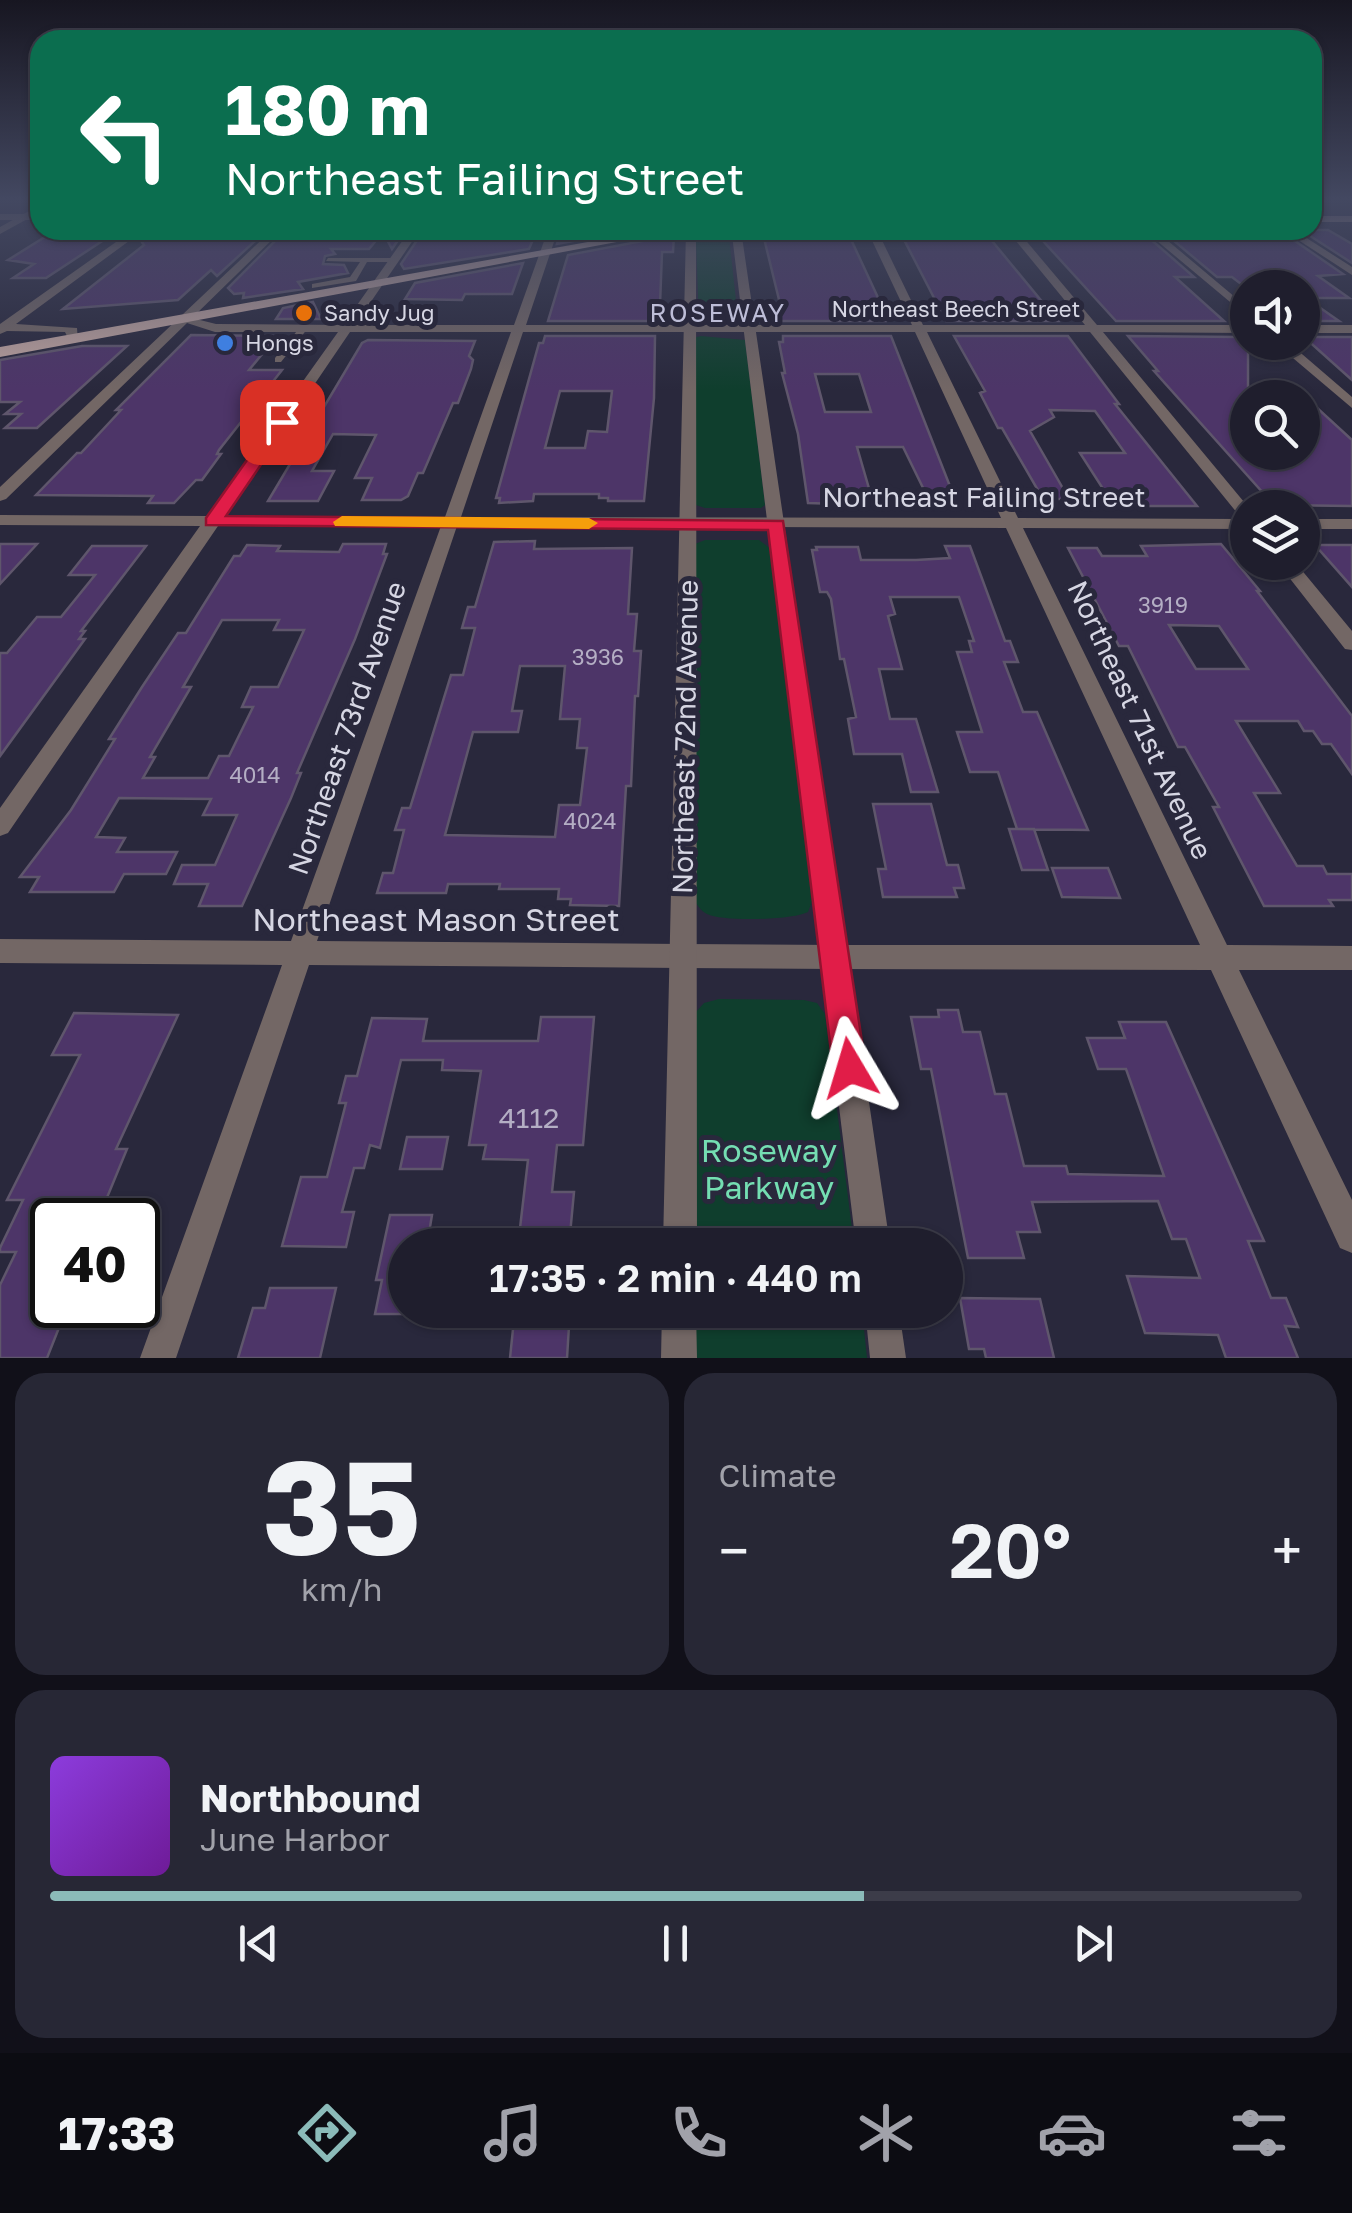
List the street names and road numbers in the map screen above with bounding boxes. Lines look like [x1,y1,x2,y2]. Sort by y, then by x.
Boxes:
street label: Northeast Beech Street [832,295,1080,322]
street label: Northeast Failing Street [822,480,1146,513]
street label: Northeast 71st Avenue [1061,575,1220,864]
street label: Northeast 73rd Avenue [281,577,412,879]
street label: Northeast 72nd Avenue [665,580,704,894]
street label: Northeast Mason Street [252,900,620,938]

